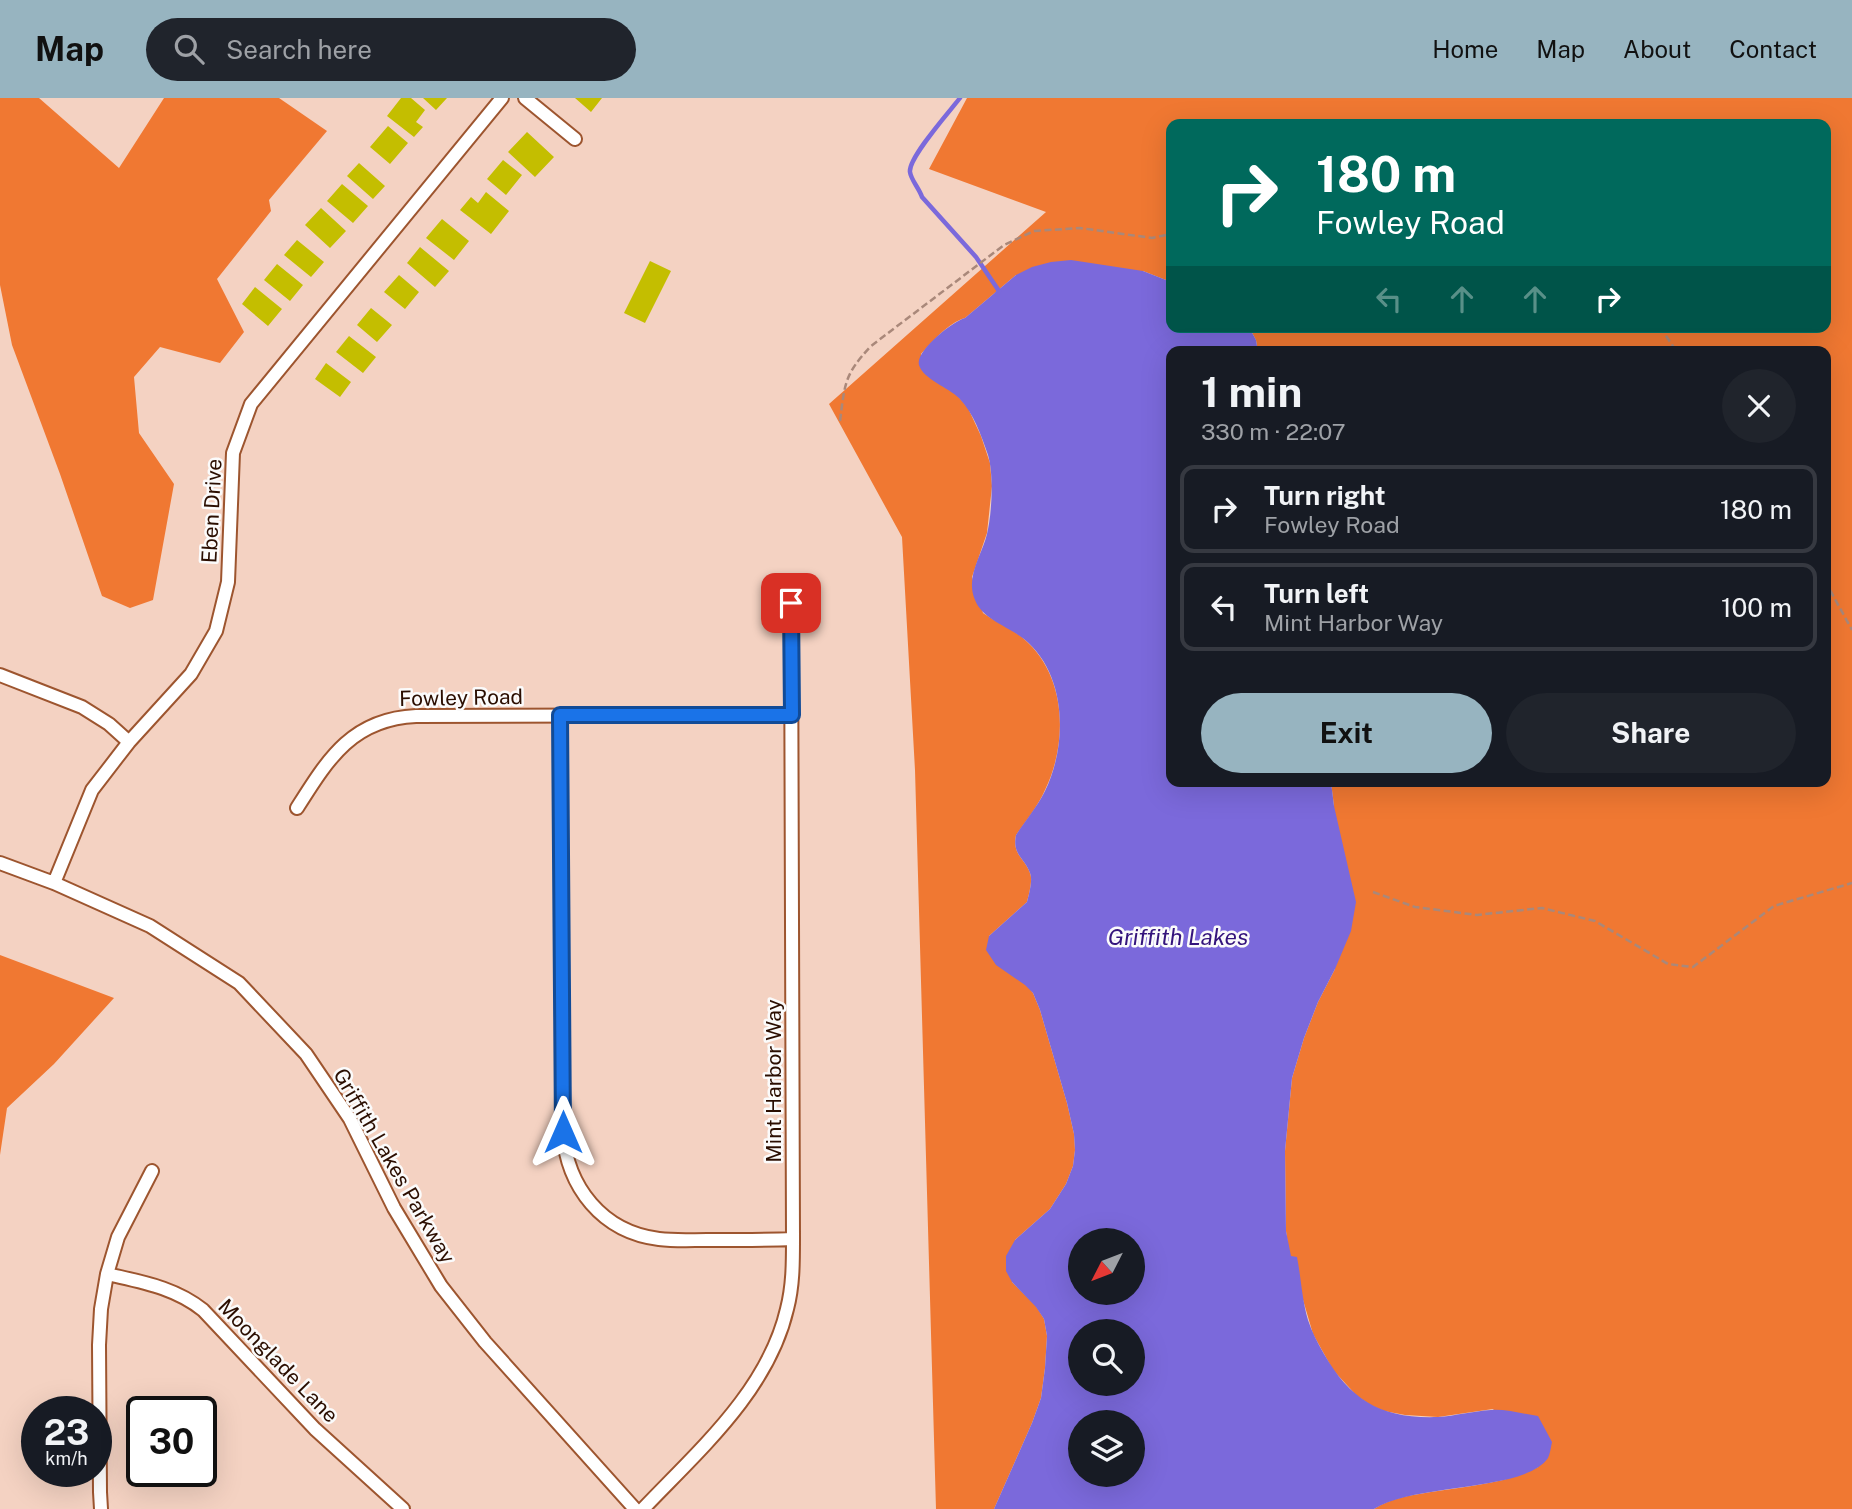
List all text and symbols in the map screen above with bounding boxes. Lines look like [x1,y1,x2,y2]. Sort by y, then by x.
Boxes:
search box [146,18,636,81]
text: Map [35,30,104,68]
icon: search [170,30,208,68]
text: Search here [226,34,372,65]
text: Home [1432,35,1498,63]
text: Map [1536,35,1585,63]
text: About [1623,35,1691,63]
text: Contact [1729,35,1817,63]
text: 180 m [1316,145,1456,203]
icon: right [1201,147,1292,238]
text: Fowley Road [1316,204,1505,241]
icon: left [1370,280,1408,318]
icon: ahead [1443,280,1481,318]
icon: ahead [1516,280,1554,318]
icon: right [1589,280,1627,318]
text: 1 min [1201,367,1302,416]
button: close [1722,369,1796,443]
text: 330 m · 22:07 [1201,418,1346,445]
street label: Eben Drive [196,458,227,564]
text: Turn right [1264,480,1386,511]
icon: right [1205,490,1243,528]
text: 180 m [1720,494,1792,525]
text: Fowley Road [1264,511,1400,538]
pin [761,573,821,633]
text: Turn left [1264,578,1369,609]
icon: arrive [772,584,810,622]
icon: left [1205,588,1243,626]
text: 100 m [1721,592,1792,623]
text: Mint Harbor Way [1264,609,1443,636]
street label: Fowley Road [399,684,523,711]
button: Exit [1201,693,1492,773]
button: Share [1506,693,1796,773]
water label: Griffith Lakes [1108,923,1248,950]
street label: Mint Harbor Way [761,999,786,1163]
street label: Griffith Lakes Parkway [328,1064,461,1268]
position arrow [526,1095,600,1169]
north arrow [1068,1228,1144,1306]
map controls [1068,1228,1145,1487]
street label: Moonglade Lane [213,1294,344,1428]
button: search [1068,1319,1145,1396]
speed limit sign: 30 [126,1396,217,1487]
button: layers [1068,1410,1145,1487]
text: 23 [44,1412,89,1453]
text: km/h [45,1448,88,1469]

